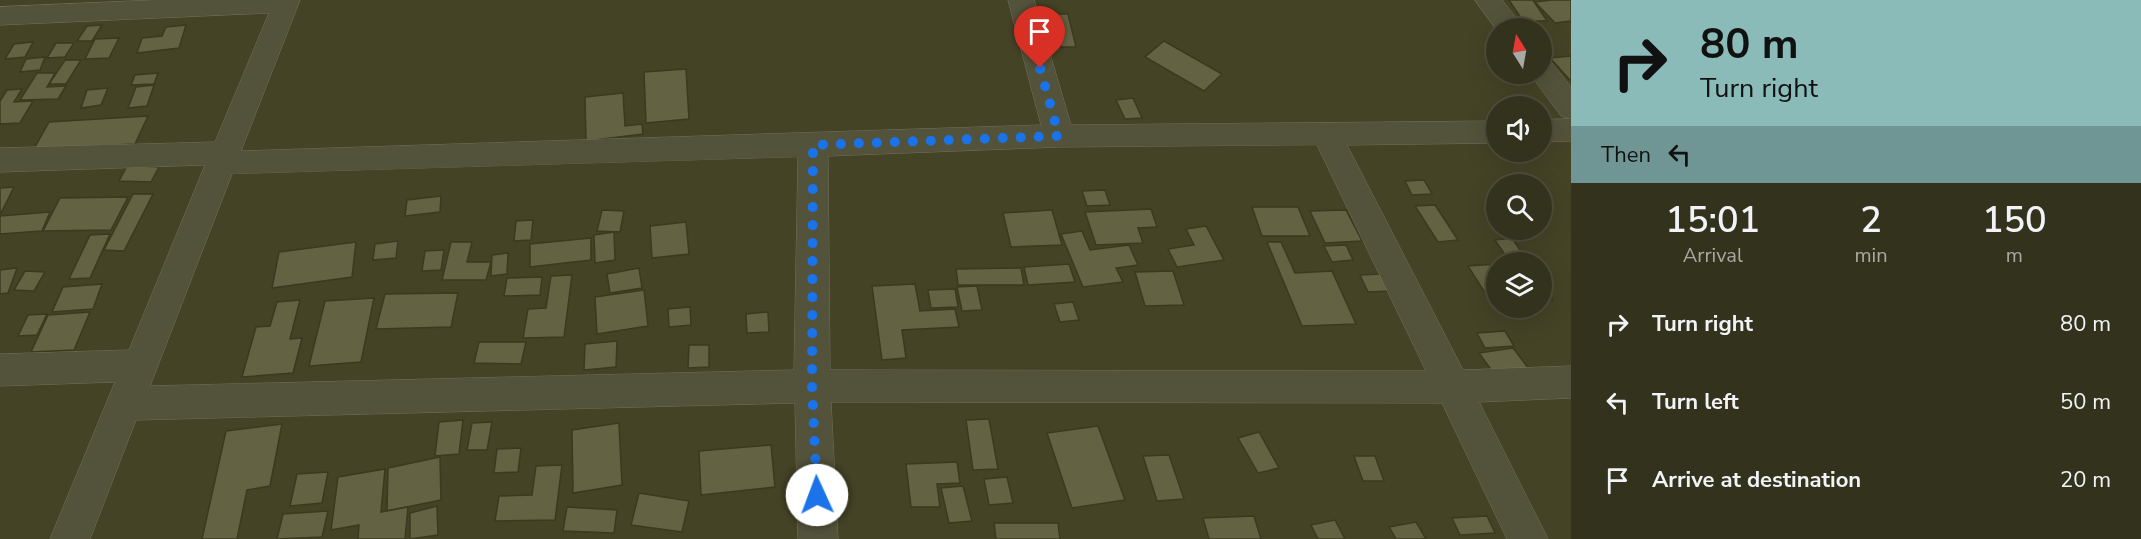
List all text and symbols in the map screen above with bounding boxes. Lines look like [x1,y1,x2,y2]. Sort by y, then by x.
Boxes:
pin [1014,6,1065,68]
icon: arrive [1023,15,1056,48]
text: 80 m [1700,16,1799,73]
north arrow [1486,18,1552,84]
map controls [1486,18,1552,318]
icon: right [1601,24,1679,102]
text: Turn right [1700,70,1818,107]
button: sound [1486,96,1552,162]
icon: left [1663,138,1696,171]
text: Then [1601,140,1651,170]
button: search [1486,174,1552,240]
text: 15:01 [1665,196,1760,245]
text: 2 [1860,196,1882,245]
text: 150 [1982,196,2047,245]
text: Arrival [1683,242,1743,269]
text: min [1855,242,1888,269]
text: m [2006,242,2023,269]
button: layers [1486,252,1552,318]
icon: right [1601,308,1634,341]
text: Turn right [1652,309,1753,339]
text: 80 m [2060,309,2111,339]
icon: left [1601,386,1634,419]
text: Turn left [1652,387,1739,417]
text: 50 m [2060,387,2111,417]
position arrow [785,463,849,527]
icon: arrive [1601,464,1634,497]
text: Arrive at destination [1652,465,1861,495]
text: 20 m [2060,465,2111,495]

